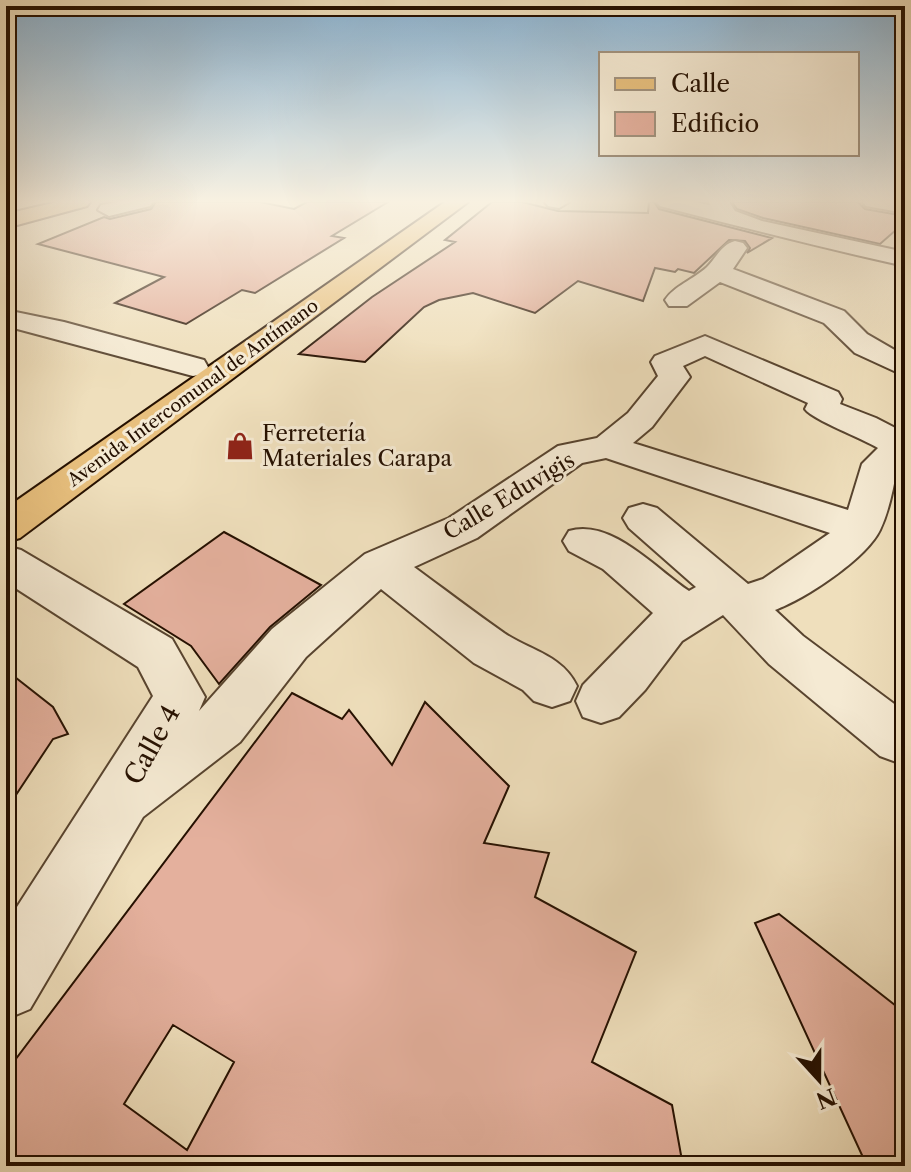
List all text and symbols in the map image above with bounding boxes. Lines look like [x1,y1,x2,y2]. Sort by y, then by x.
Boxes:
legend [599,52,859,156]
text: Calle [671,69,730,98]
text: Edificio [671,109,759,138]
street label: Avenida Intercomunal de Antímano [63,295,323,492]
place label: Ferretería Materiales Carapa [262,420,453,472]
shop icon: Ferretería Materiales Carapa [225,431,255,461]
street label: Calle Eduvigis [439,446,579,546]
street label: Calle 4 [117,700,187,790]
north arrow [779,1040,859,1120]
text: N [812,1082,840,1114]

